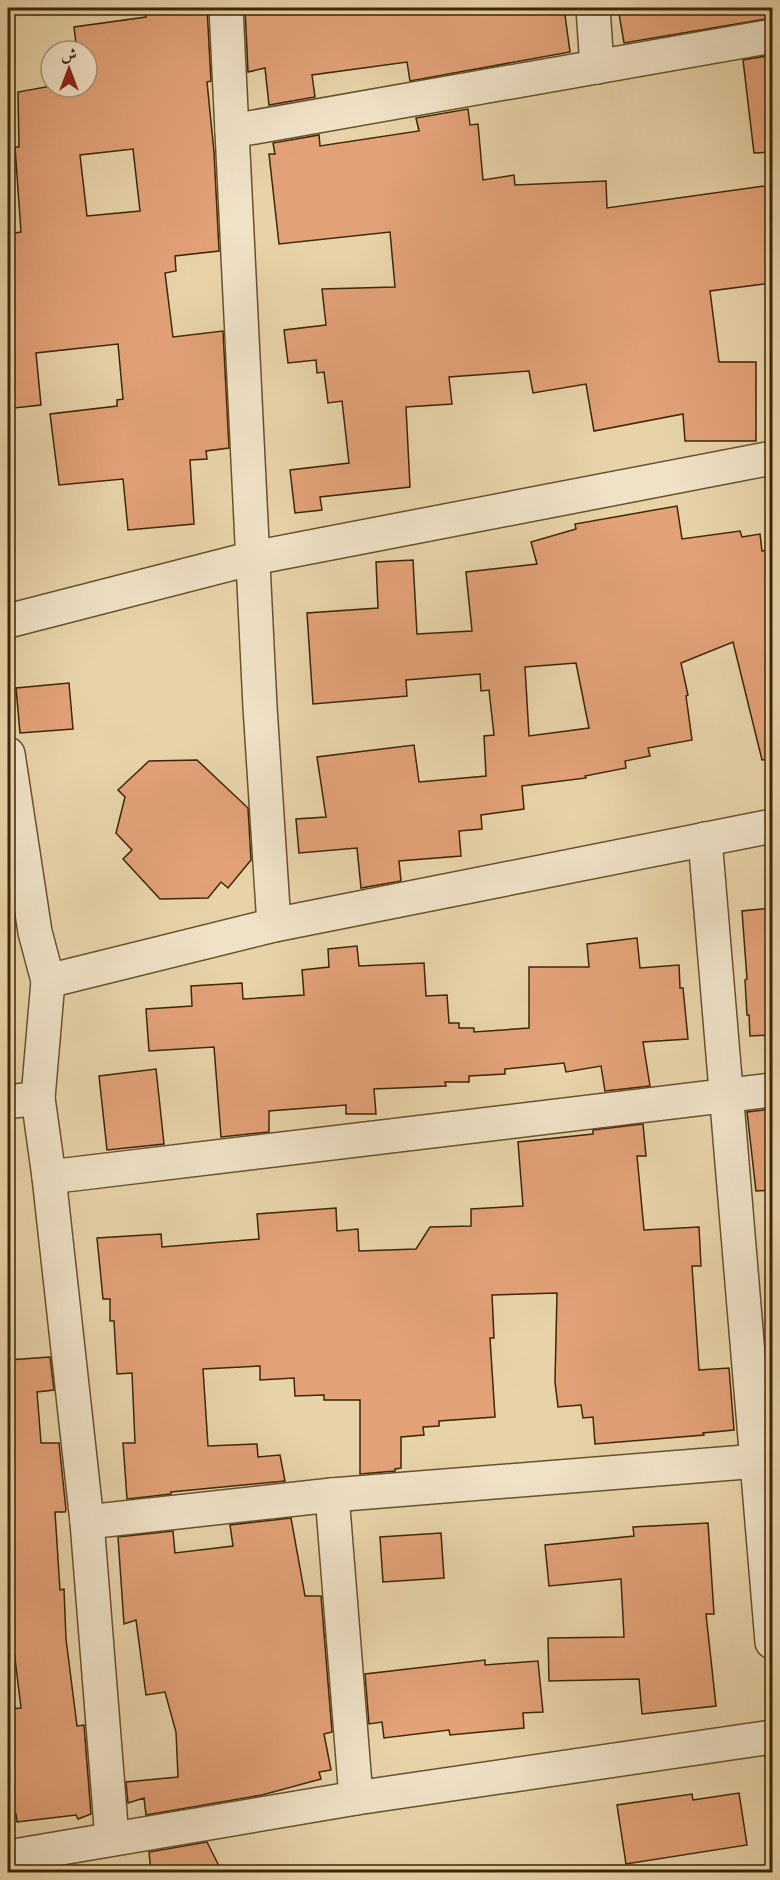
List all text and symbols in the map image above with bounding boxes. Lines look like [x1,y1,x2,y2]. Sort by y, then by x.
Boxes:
north arrow [39,39,99,99]
text: ش [61,45,77,65]

